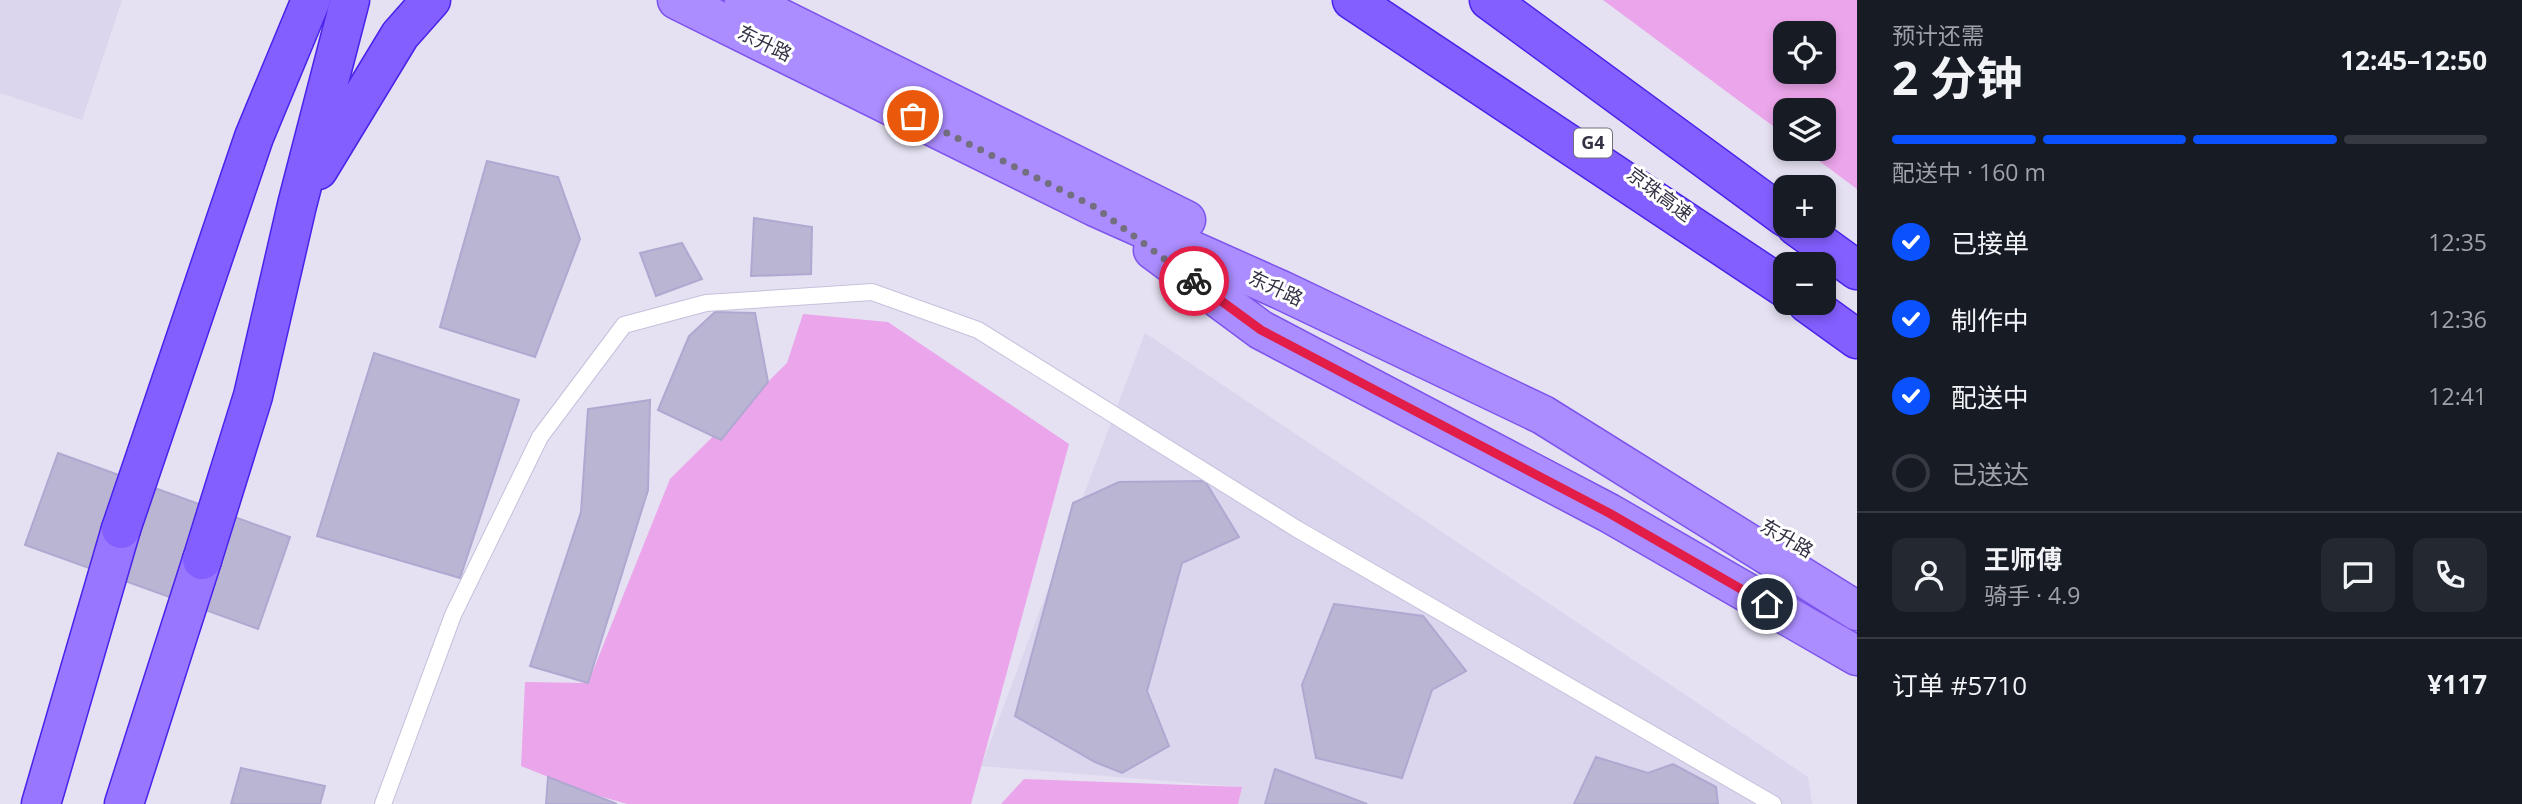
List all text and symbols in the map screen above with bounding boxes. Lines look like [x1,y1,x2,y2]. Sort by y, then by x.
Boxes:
street label: 东升路 [734,19,796,67]
text: 预计还需 [1892,19,1984,51]
map controls [1773,21,1836,315]
button: locate [1773,21,1836,84]
text: 12:45–12:50 [2340,42,2487,78]
text: 2 分钟 [1892,46,2022,108]
pin [883,86,943,146]
icon: bag [894,97,932,135]
button: layers [1773,98,1836,161]
road number: G4 [1574,128,1612,158]
text: 配送中 · 160 m [1892,156,2046,188]
street label: 京珠高速 [1622,161,1698,227]
button: + [1773,175,1836,238]
icon: check [1892,223,1930,261]
text: 已接单 [1951,225,2029,261]
text: 12:35 [2428,226,2487,258]
courier [1159,246,1229,316]
button: − [1773,252,1836,315]
icon: bike [1175,262,1213,300]
street label: 东升路 [1245,264,1307,312]
icon: check [1892,300,1930,338]
text: 制作中 [1951,302,2029,338]
text: 12:36 [2428,303,2487,335]
icon: check [1892,377,1930,415]
text: 配送中 [1951,379,2029,415]
text: 12:41 [2428,380,2487,412]
text: 已送达 [1951,456,2029,492]
street label: 东升路 [1756,512,1818,564]
button: person [1892,538,1966,612]
button: chat [2321,538,2395,612]
button: phone [2413,538,2487,612]
text: 王师傅 [1984,541,2062,577]
pin [1737,574,1797,634]
text: 骑手 · 4.9 [1984,579,2080,611]
icon: home [1748,585,1786,623]
text: ¥117 [2428,666,2487,702]
text: 订单 #5710 [1892,667,2027,703]

